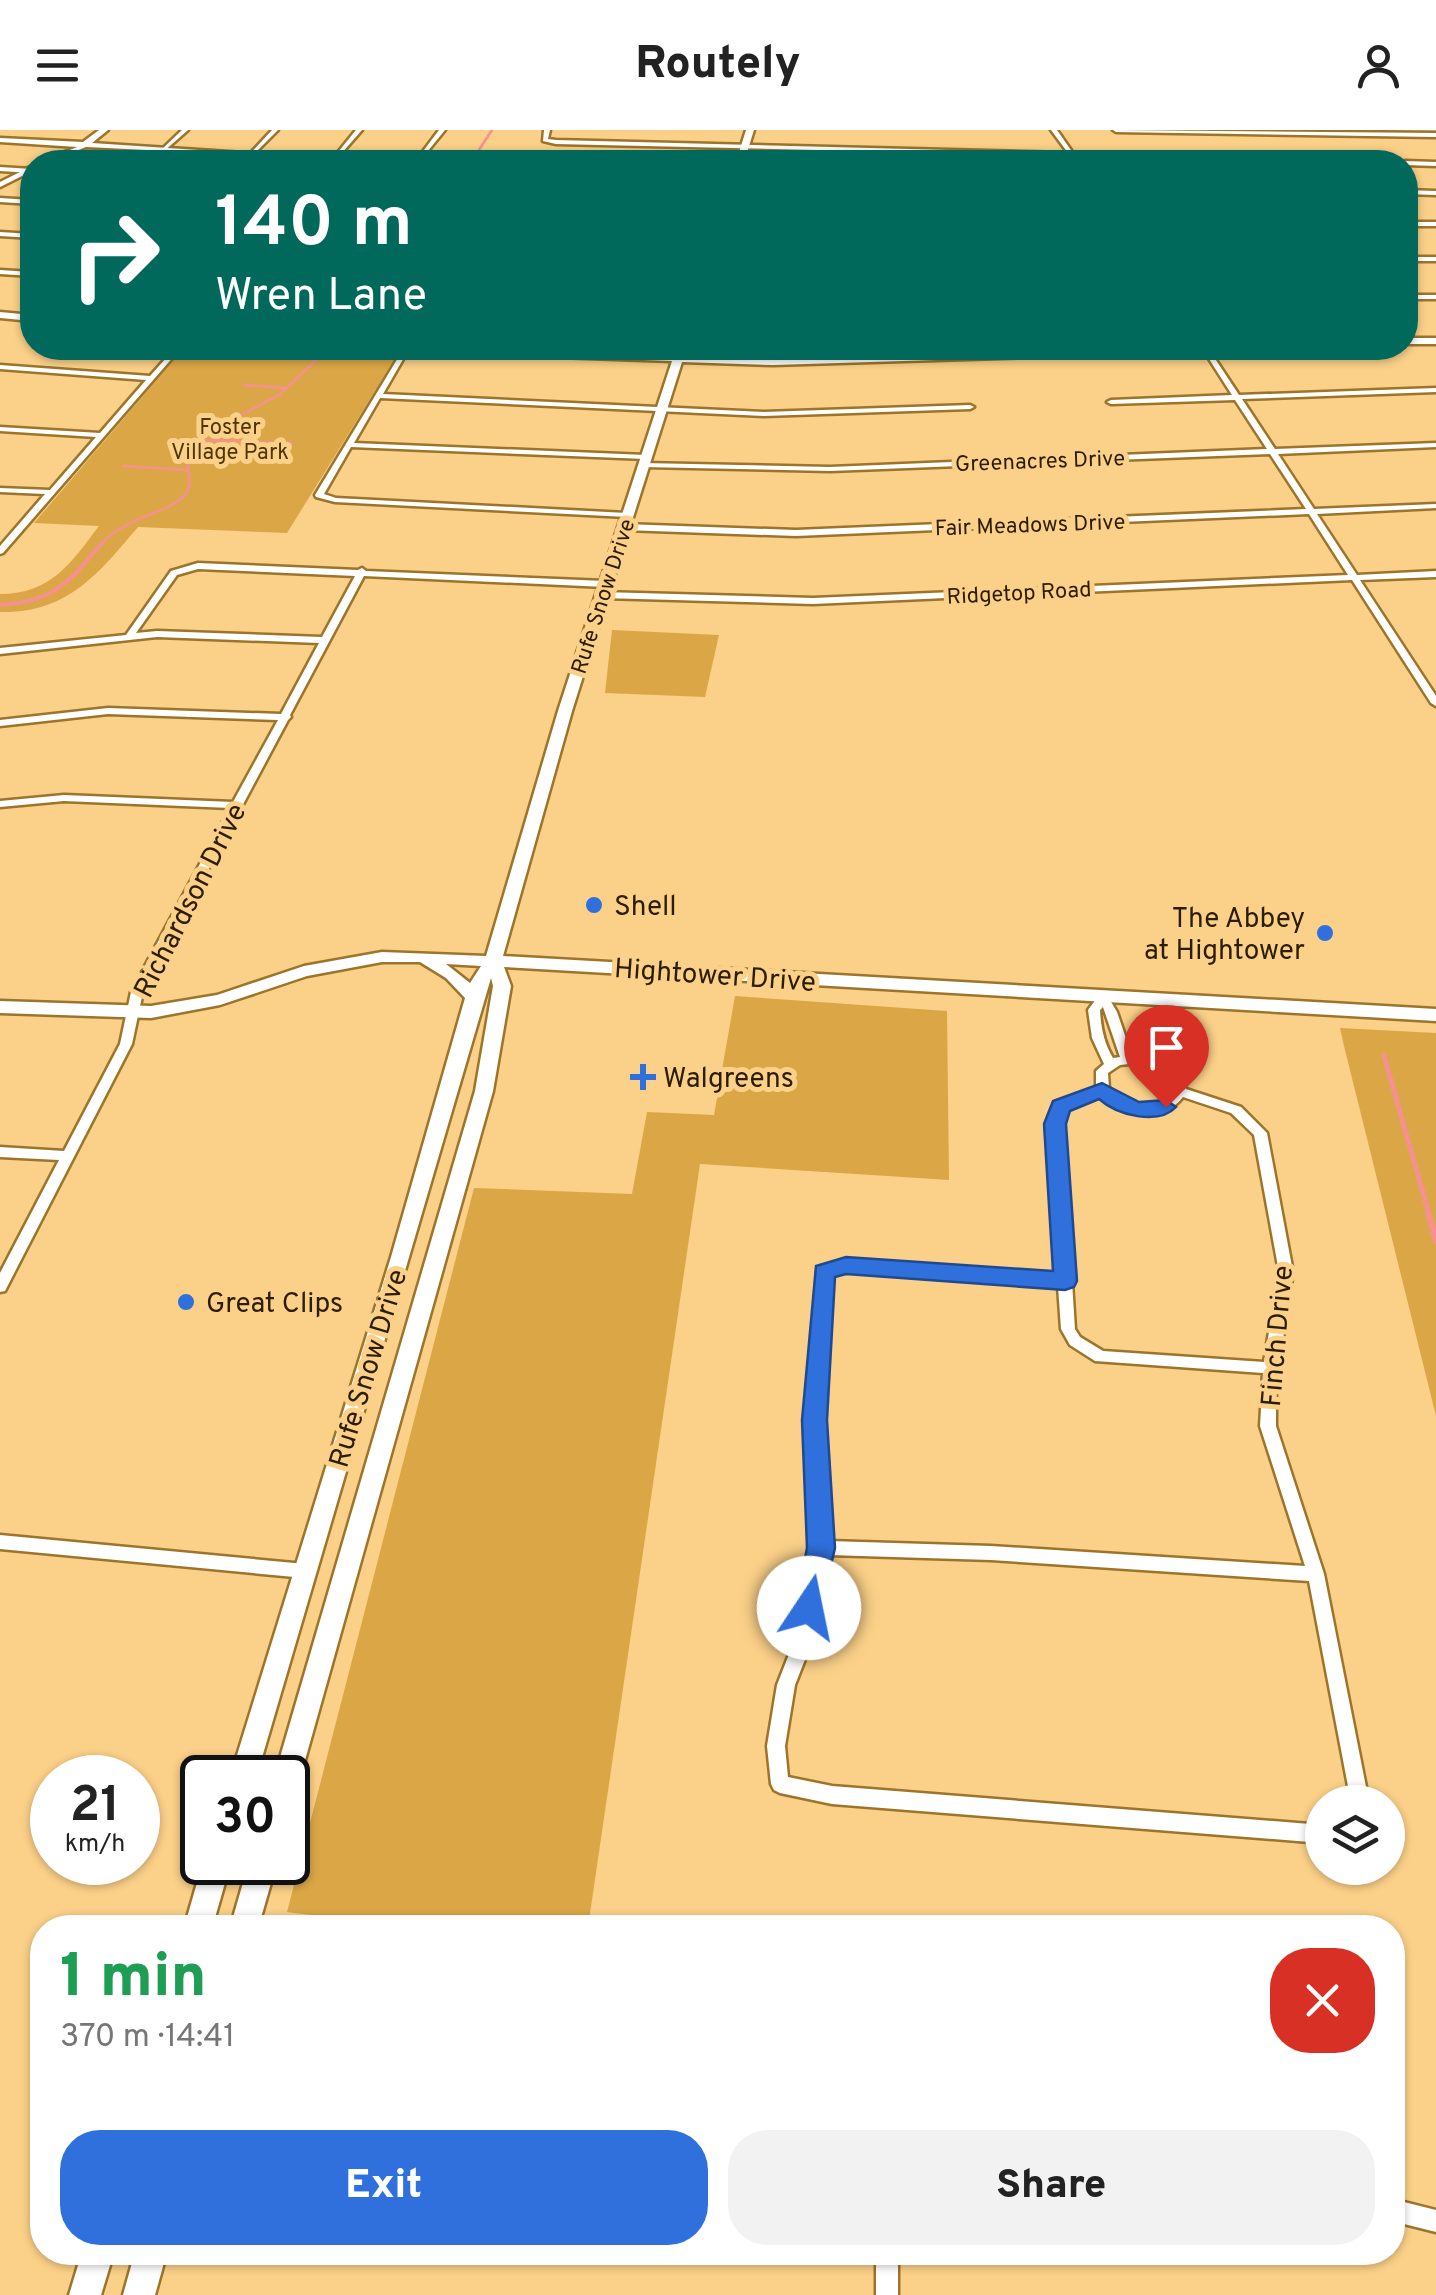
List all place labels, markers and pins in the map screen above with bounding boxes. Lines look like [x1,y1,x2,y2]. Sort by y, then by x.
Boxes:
place label: Shell [614,890,677,926]
marker: Shell [583,894,605,916]
place label: The Abbey at Hightower [1144,902,1305,970]
marker: The Abbey at Hightower [1314,922,1336,944]
pin [1124,1005,1209,1108]
place label: Walgreens [663,1062,794,1098]
marker: Walgreens [632,1066,654,1088]
place label: Great Clips [206,1287,343,1323]
marker: Great Clips [175,1291,197,1313]

